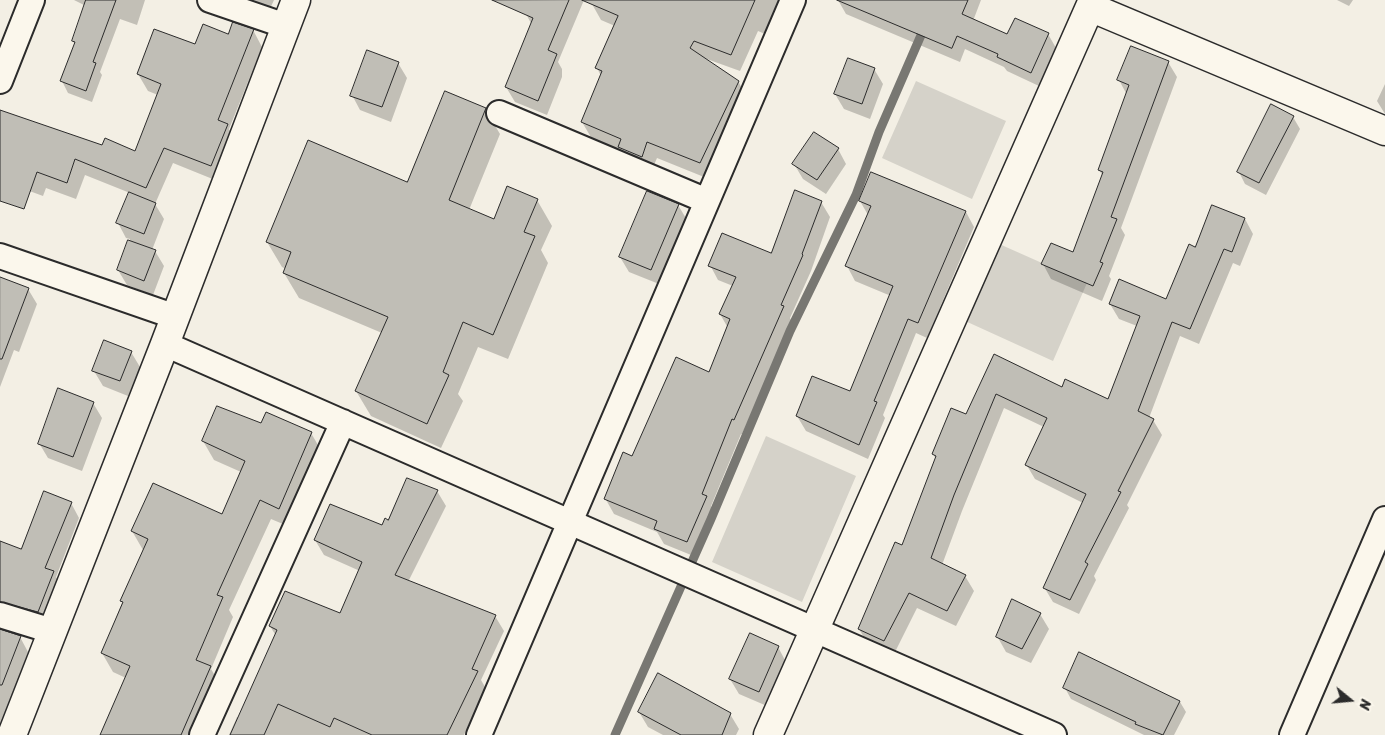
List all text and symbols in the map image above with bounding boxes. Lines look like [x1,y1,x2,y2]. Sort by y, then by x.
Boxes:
north arrow [1325,675,1375,725]
text: N [1351,696,1378,713]

